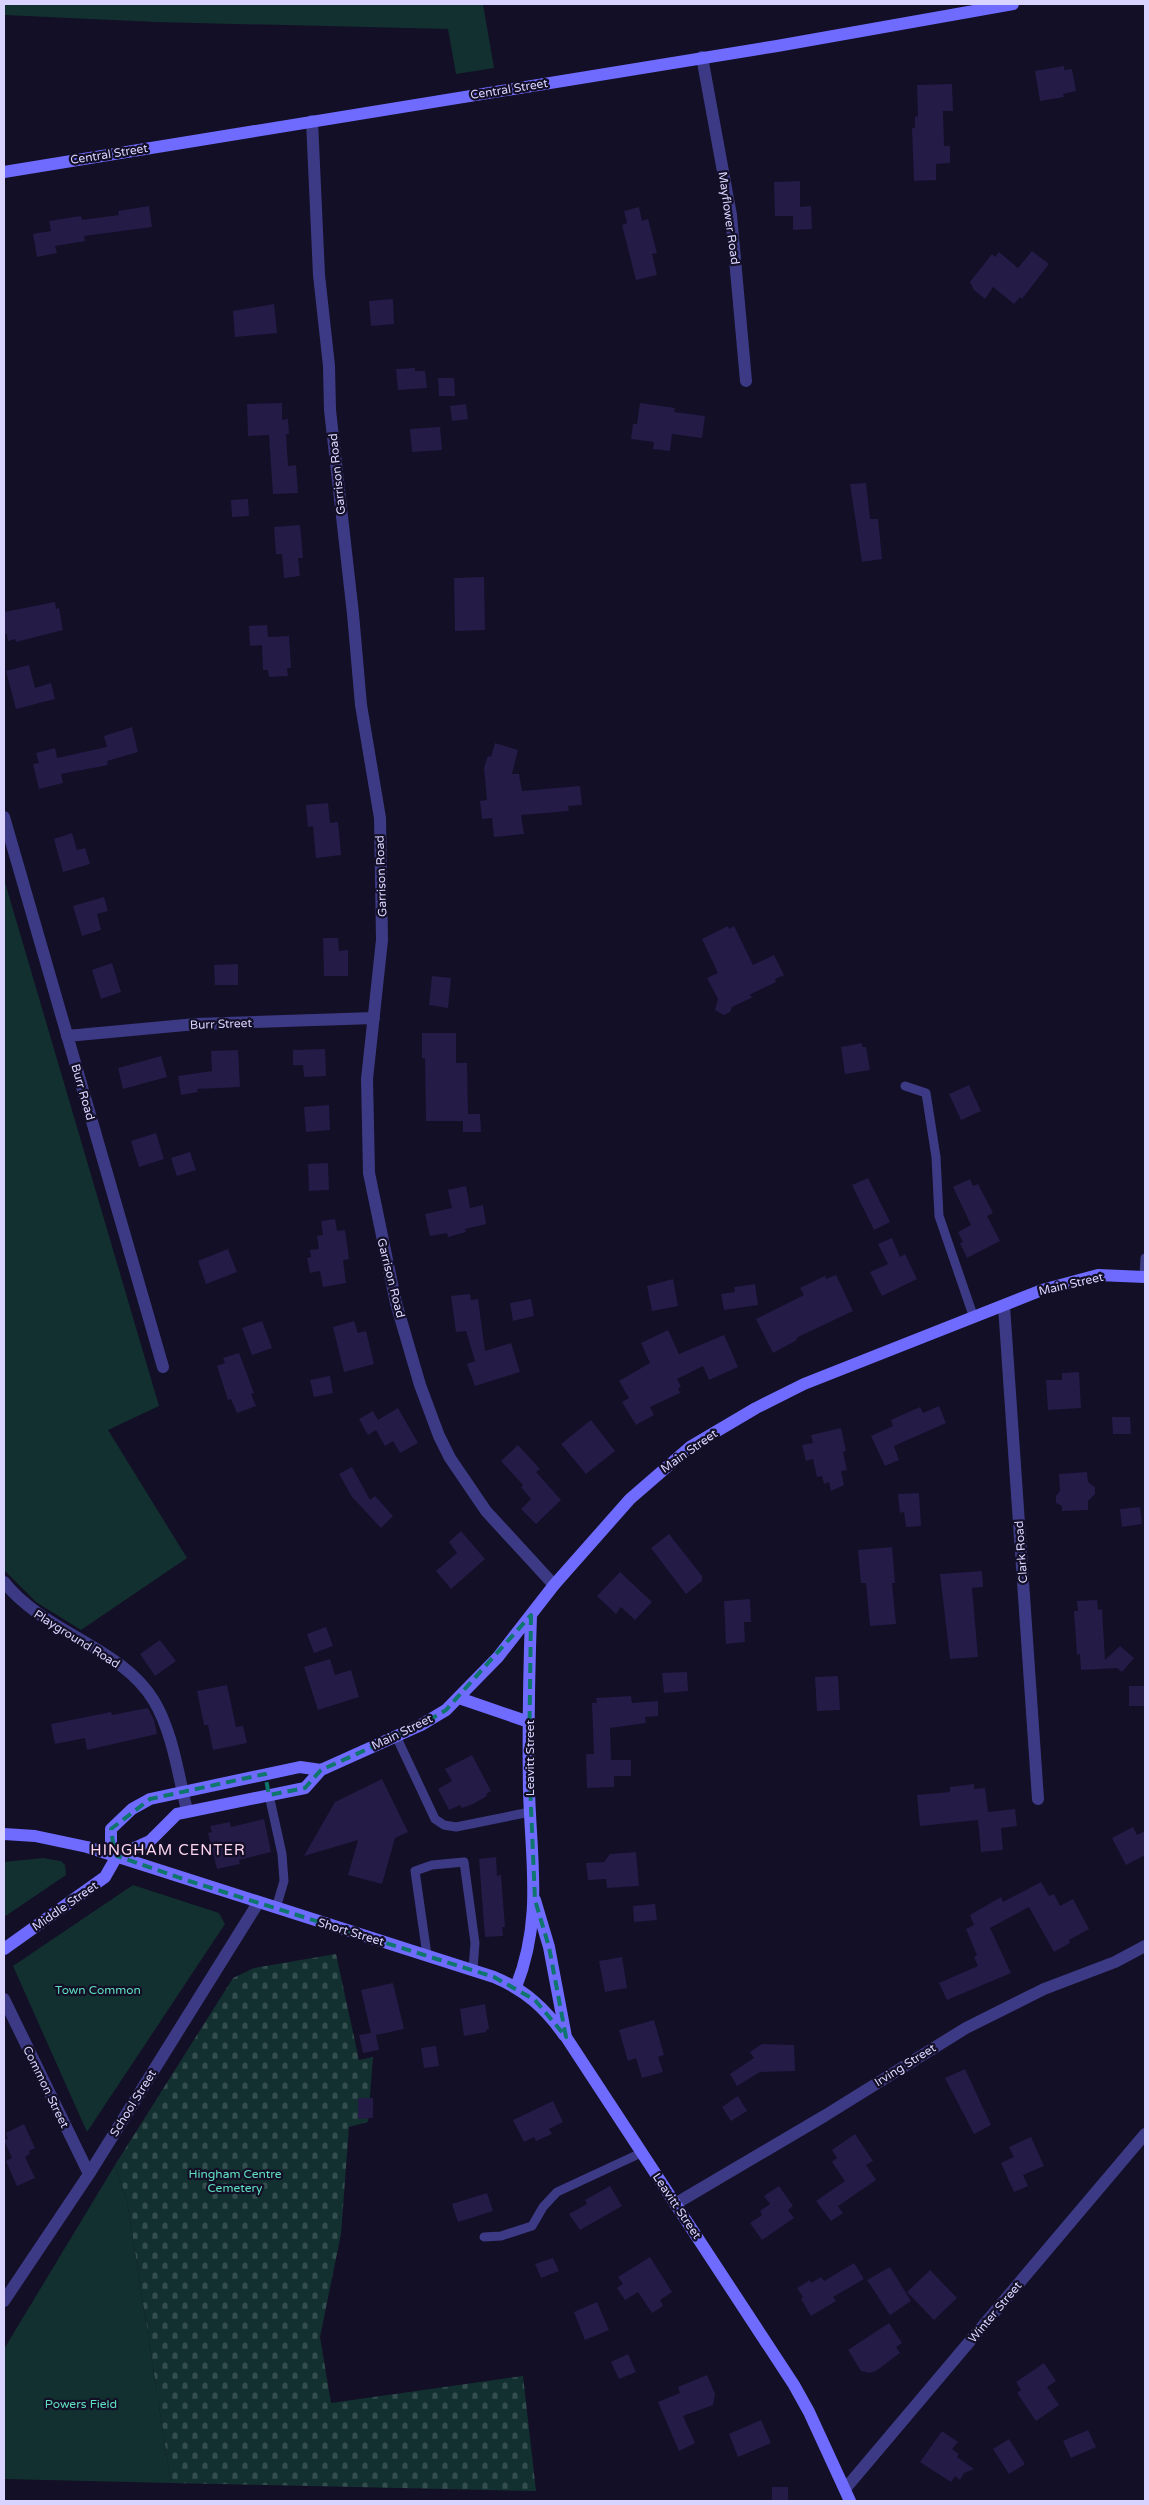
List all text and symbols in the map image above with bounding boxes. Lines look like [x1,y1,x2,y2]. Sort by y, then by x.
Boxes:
street label: Central Street [469,76,549,102]
street label: Central Street [69,141,149,167]
street label: Mayflower Road [716,171,742,265]
street label: Garrison Road [326,433,348,515]
street label: Garrison Road [373,835,389,917]
street label: Burr Street [190,1016,253,1032]
street label: Burr Road [68,1062,98,1122]
street label: Garrison Road [374,1237,408,1319]
street label: Main Street [1037,1270,1105,1298]
street label: Main Street [658,1426,720,1476]
street label: Clark Road [1012,1520,1030,1584]
street label: Playground Road [31,1607,123,1671]
street label: Main Street [369,1711,435,1753]
street label: Leavitt Street [523,1719,537,1796]
district label: HINGHAM CENTER [90,1841,246,1859]
street label: Middle Street [30,1878,101,1934]
street label: Short Street [316,1915,386,1949]
park label: Town Common [55,1983,141,1997]
street label: Irving Street [872,2040,939,2089]
street label: Common Street [20,2044,72,2131]
street label: School Street [107,2067,159,2139]
park label: Hingham Centre Cemetery [189,2167,282,2195]
street label: Leavitt Street [650,2170,704,2242]
street label: Winter Street [965,2278,1025,2345]
park label: Powers Field [45,2397,117,2411]

